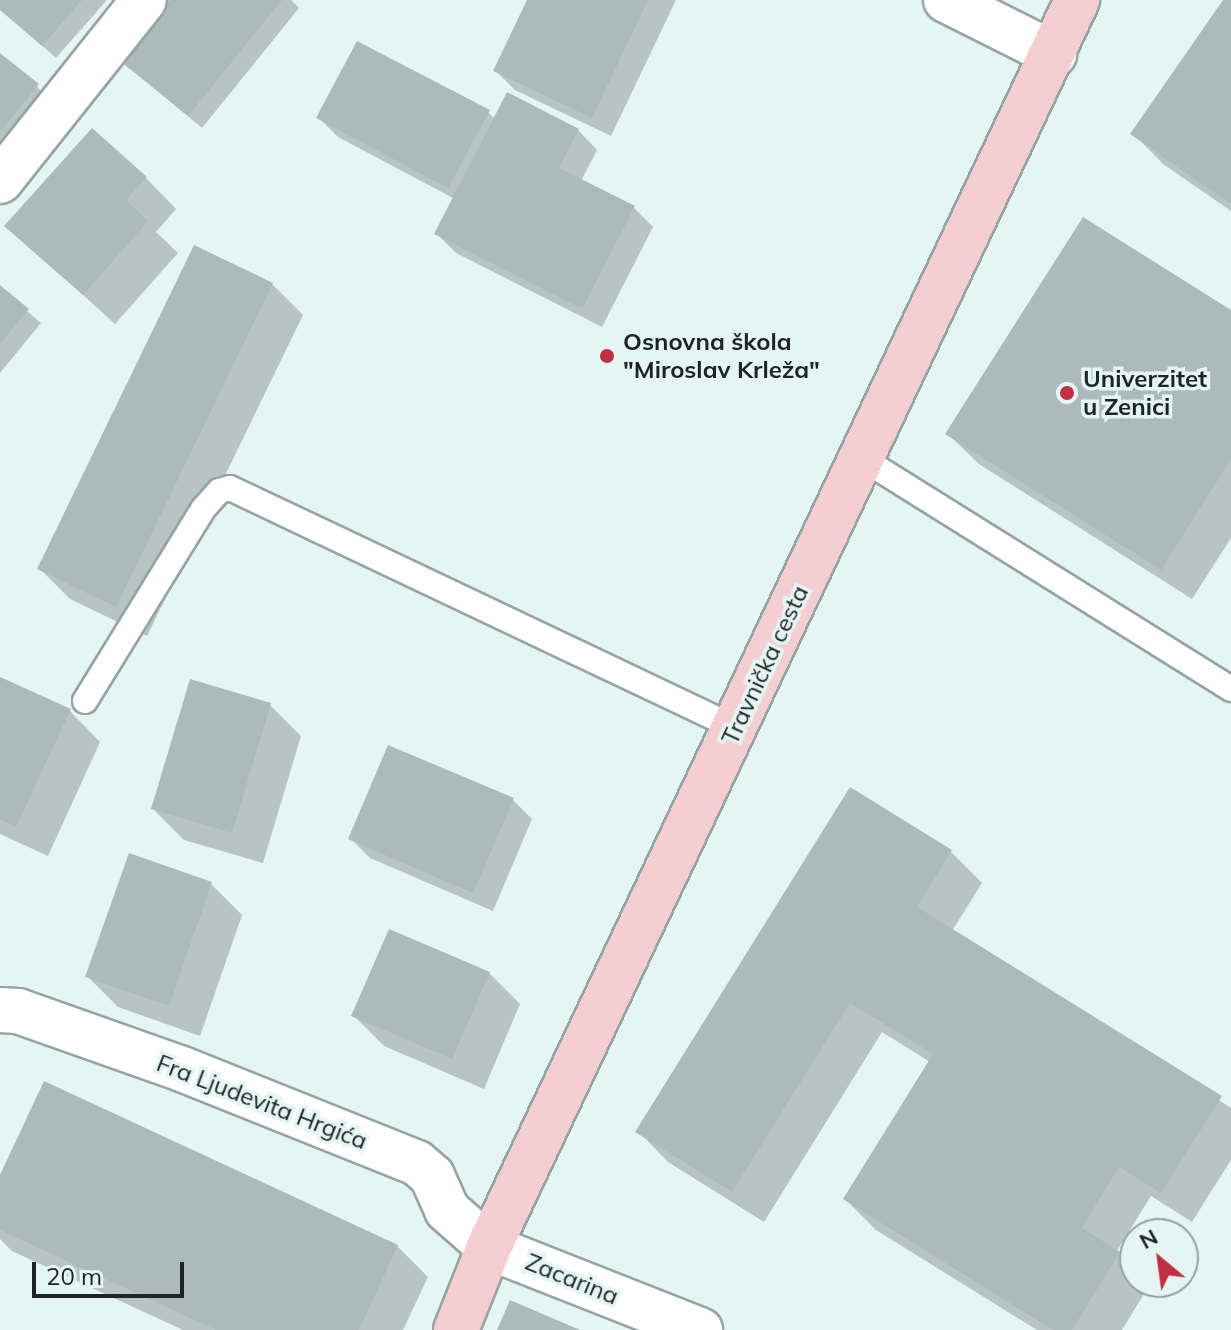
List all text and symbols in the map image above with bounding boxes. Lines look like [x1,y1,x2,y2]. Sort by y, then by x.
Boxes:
place label: Osnovna škola "Miroslav Krleža" [623,328,820,384]
marker: Osnovna škola "Miroslav Krleža" [598,347,616,365]
place label: Univerzitet u Zenici [1083,365,1207,421]
marker: Univerzitet u Zenici [1058,384,1076,402]
street label: Travnička cesta [716,581,814,749]
street label: Fra Ljudevita Hrgića [153,1049,371,1155]
north arrow [1119,1218,1199,1298]
text: N [1134,1222,1162,1255]
scale bar [36,1246,188,1296]
street label: Zacarina [521,1247,623,1311]
text: 20 m [46,1261,102,1291]

